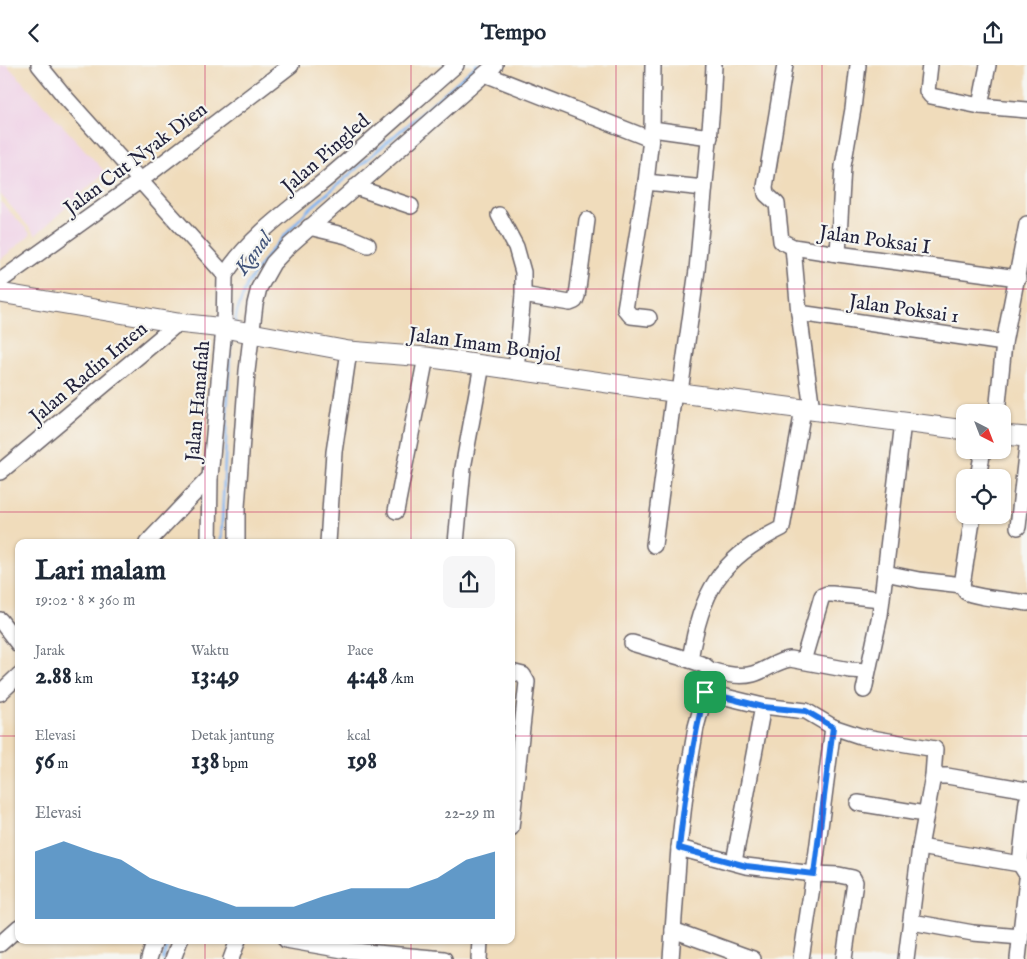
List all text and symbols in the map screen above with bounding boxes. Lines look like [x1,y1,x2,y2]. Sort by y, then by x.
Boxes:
icon: back [20,19,48,47]
text: Tempo [481,19,546,47]
icon: share [979,19,1007,47]
street label: Jalan Cut Nyak Dien [58,97,213,222]
street label: Jalan Pingled [275,109,376,201]
street label: Jalan Poksai I [816,220,932,261]
water label: Kanal [229,225,280,282]
street label: Jalan Poksai 1 [845,289,960,330]
street label: Jalan Radin Inten [23,316,153,431]
street label: Jalan Imam Bonjol [405,322,563,369]
street label: Jalan Hanafiah [181,339,216,465]
north arrow [956,404,1011,459]
map controls [956,404,1011,524]
button: locate [956,469,1011,524]
text: Lari malam [35,554,166,589]
button: share [443,556,495,608]
text: 19:02 · 8 × 360 m [35,591,135,611]
text: Jarak [35,642,65,660]
text: Waktu [191,642,229,660]
text: Pace [347,642,374,660]
text: 2.88 [35,660,72,692]
text: 13:49 [191,660,239,692]
text: 4:48 [347,660,388,692]
text: km [72,670,93,688]
text: /km [388,670,414,688]
pin [684,671,726,713]
icon: arrive [691,678,719,706]
text: Elevasi [35,727,76,745]
text: Detak jantung [191,727,274,745]
text: kcal [347,727,370,745]
text: 56 [35,745,55,777]
text: 138 [191,745,219,777]
text: 198 [347,745,377,777]
text: m [55,755,68,773]
text: bpm [219,755,248,773]
text: Elevasi [35,804,82,824]
text: 22–29 m [444,804,495,824]

